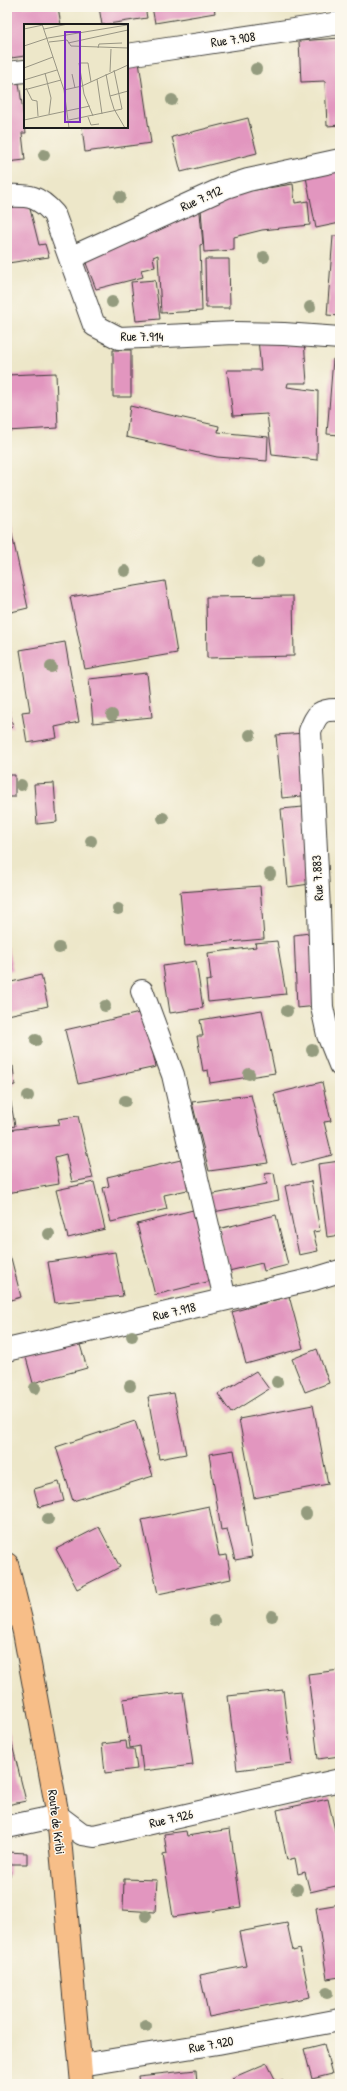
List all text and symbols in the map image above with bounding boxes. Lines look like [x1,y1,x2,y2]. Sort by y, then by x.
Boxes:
inset map [24,24,128,128]
street label: Rue 7.908 [210,27,257,51]
street label: Rue 7.912 [177,181,225,215]
street label: Rue 7.914 [120,327,164,345]
street label: Rue 7.883 [307,855,327,901]
street label: Rue 7.918 [151,1297,198,1325]
street label: Route de Kribi [44,1789,70,1855]
street label: Rue 7.926 [147,1804,195,1832]
street label: Rue 7.920 [187,2031,235,2057]

